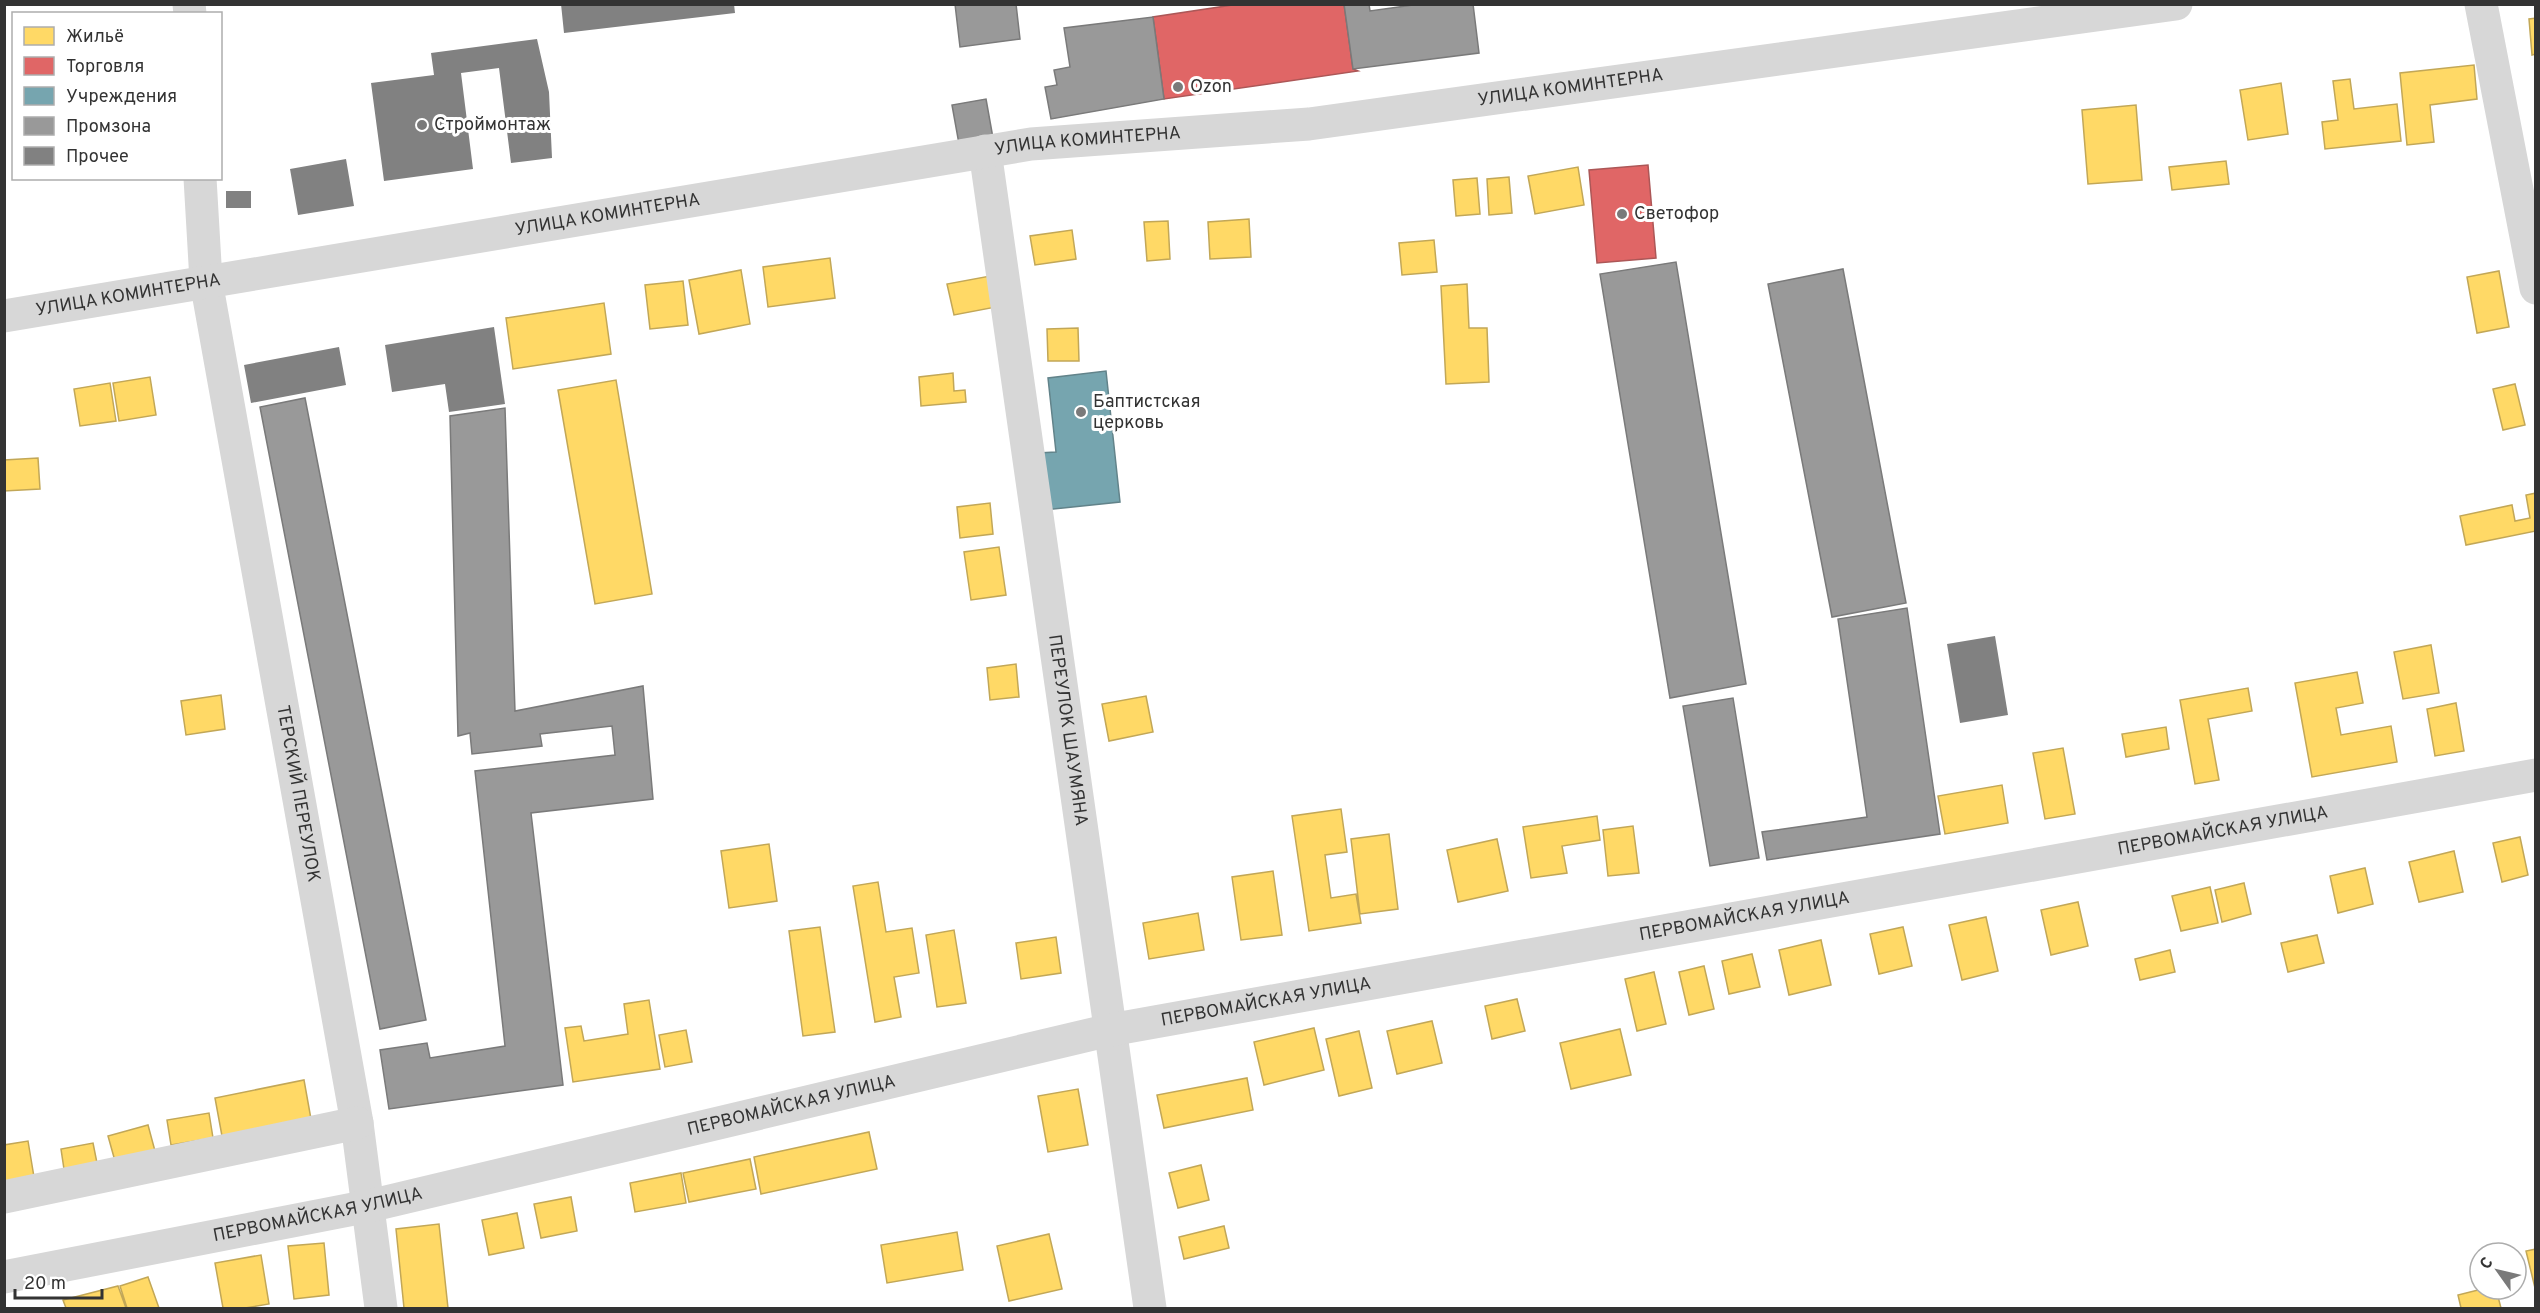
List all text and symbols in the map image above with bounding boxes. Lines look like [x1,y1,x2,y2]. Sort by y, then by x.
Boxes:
legend [12,12,222,180]
text: Жильё [66,26,124,49]
text: Торговля [66,56,144,79]
street label: УЛИЦА КОМИНТЕРНА [1476,64,1665,112]
place label: Ozon [1190,76,1232,99]
marker: Ozon [1171,80,1185,94]
text: Учреждения [66,86,177,109]
place label: Строймонтаж [434,114,551,137]
text: Промзона [66,116,151,139]
marker: Строймонтаж [415,118,429,132]
street label: УЛИЦА КОМИНТЕРНА [993,122,1182,161]
text: Прочее [66,146,129,169]
street label: УЛИЦА КОМИНТЕРНА [513,188,702,242]
place label: Светофор [1634,203,1719,226]
marker: Светофор [1615,207,1629,221]
street label: УЛИЦА КОМИНТЕРНА [34,268,222,322]
place label: Баптистская церковь [1093,391,1200,435]
marker: Баптистская церковь [1074,405,1088,419]
street label: ПЕРЕУЛОК ШАУМЯНА [1043,633,1093,827]
street label: ТЕРСКИЙ ПЕРЕУЛОК [271,703,325,884]
street label: ПЕРВОМАЙСКАЯ УЛИЦА [2116,801,2330,861]
street label: ПЕРВОМАЙСКАЯ УЛИЦА [1637,886,1851,947]
street label: ПЕРВОМАЙСКАЯ УЛИЦА [1159,972,1373,1032]
street label: ПЕРВОМАЙСКАЯ УЛИЦА [685,1070,898,1142]
street label: ПЕРВОМАЙСКАЯ УЛИЦА [211,1182,425,1248]
north arrow [2468,1241,2528,1301]
text: С [2476,1254,2498,1274]
scale bar [15,1262,102,1300]
text: 20 m [24,1273,66,1296]

